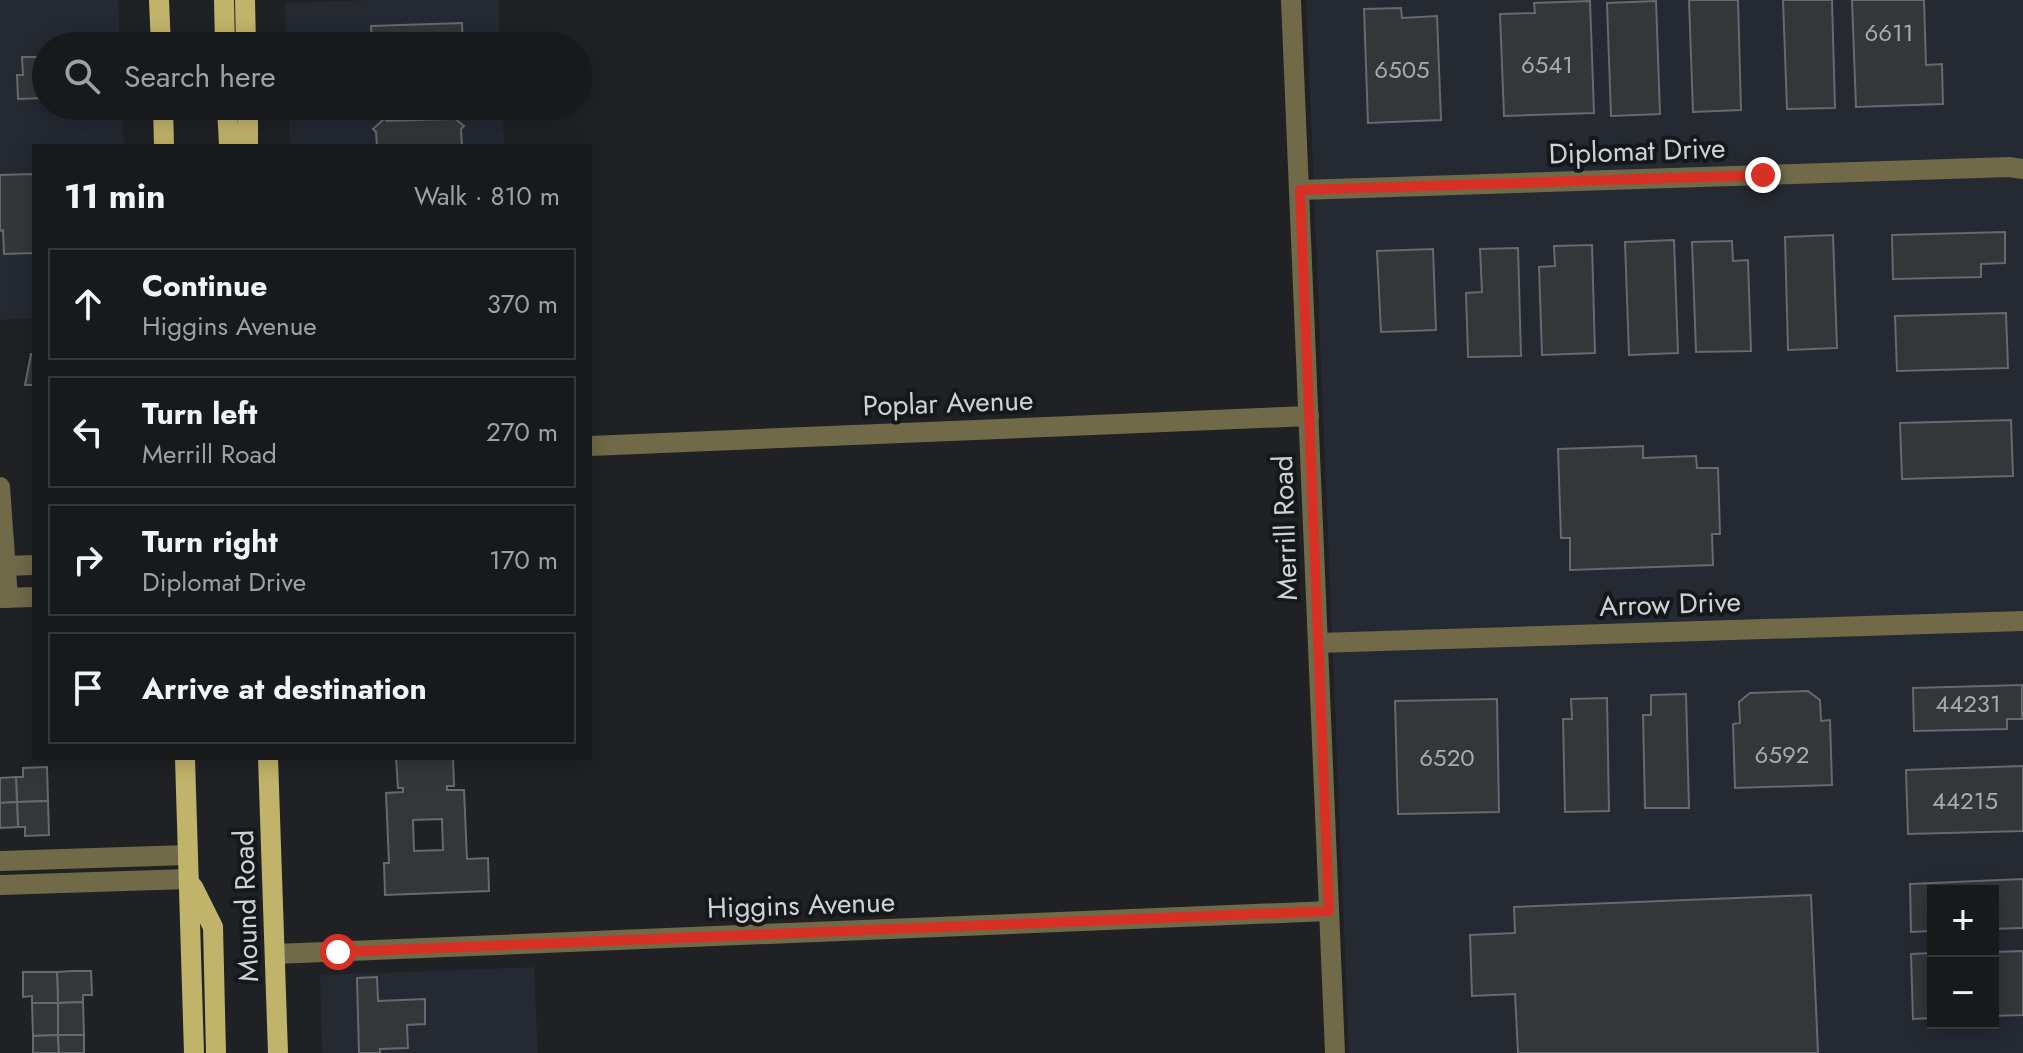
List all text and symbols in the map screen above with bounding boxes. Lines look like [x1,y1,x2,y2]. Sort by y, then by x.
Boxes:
house number: 6611 [1864,15,1914,50]
search box [32,32,592,120]
house number: 6541 [1521,47,1573,82]
house number: 6505 [1374,52,1430,87]
icon: search [60,54,104,98]
text: Search here [124,55,276,98]
street label: Diplomat Drive [1548,127,1726,175]
route end [1745,157,1781,193]
text: 11 min [64,172,166,221]
text: Walk · 810 m [414,177,560,215]
text: Continue [142,264,268,307]
icon: ahead [66,282,110,326]
text: 370 m [487,285,558,323]
text: Higgins Avenue [142,307,317,345]
street label: Poplar Avenue [862,380,1034,426]
text: Turn left [142,392,257,435]
icon: left [66,410,110,454]
text: 270 m [486,413,558,451]
text: Merrill Road [142,435,277,473]
street label: Merrill Road [1262,455,1308,601]
text: Turn right [142,520,278,563]
icon: right [66,538,110,582]
text: 170 m [489,541,558,579]
text: Diplomat Drive [142,563,306,601]
street label: Arrow Drive [1598,581,1742,627]
icon: arrive [66,666,110,710]
text: Arrive at destination [142,667,427,710]
house number: 44231 [1935,686,2001,721]
house number: 6592 [1755,737,1809,772]
house number: 6520 [1419,740,1475,775]
house number: 44215 [1932,783,1998,818]
street label: Mound Road [223,829,269,983]
street label: Higgins Avenue [706,881,896,929]
map controls [1927,885,1999,1029]
button: + [1927,885,1999,957]
route start [320,934,356,970]
button: − [1927,957,1999,1029]

